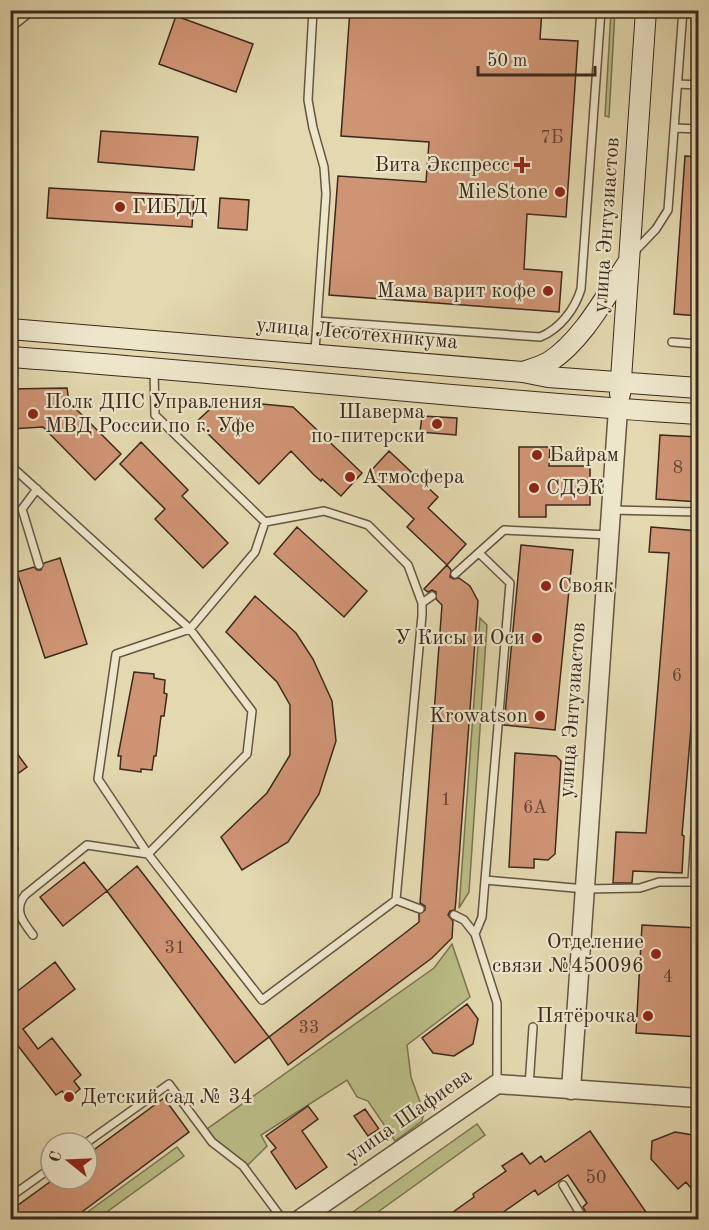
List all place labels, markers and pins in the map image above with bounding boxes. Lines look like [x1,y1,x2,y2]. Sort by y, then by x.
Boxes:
place label: Вита Экспресс [375,155,510,176]
marker: Вита Экспресс [515,158,529,172]
place label: MileStone [458,182,548,203]
marker: MileStone [553,185,567,199]
place label: ГИБДД [132,197,207,218]
marker: ГИБДД [113,200,127,214]
place label: Мама варит кофе [377,281,536,302]
marker: Мама варит кофе [541,284,555,298]
place label: Полк ДПС Управления МВД России по г. Уфе [45,392,262,437]
place label: Шаверма по-питерски [311,402,425,447]
marker: Полк ДПС Управления МВД России по г. Уфе [26,407,40,421]
marker: Шаверма по-питерски [430,417,444,431]
place label: Байрам [549,445,619,466]
marker: Байрам [530,448,544,462]
place label: Атмосфера [362,467,464,488]
marker: Атмосфера [343,470,357,484]
place label: СДЭК [546,478,604,499]
marker: СДЭК [527,481,541,495]
place label: Свояк [558,576,614,597]
marker: Свояк [539,579,553,593]
place label: У Кисы и Оси [395,628,525,649]
marker: У Кисы и Оси [530,631,544,645]
place label: Krowatson [429,706,528,727]
marker: Krowatson [533,709,547,723]
place label: Отделение связи №450096 [492,932,644,977]
marker: Отделение связи №450096 [649,947,663,961]
place label: Пятёрочка [536,1006,636,1027]
marker: Пятёрочка [641,1009,655,1023]
place label: Детский сад № 34 [81,1087,253,1108]
marker: Детский сад № 34 [62,1090,76,1104]

